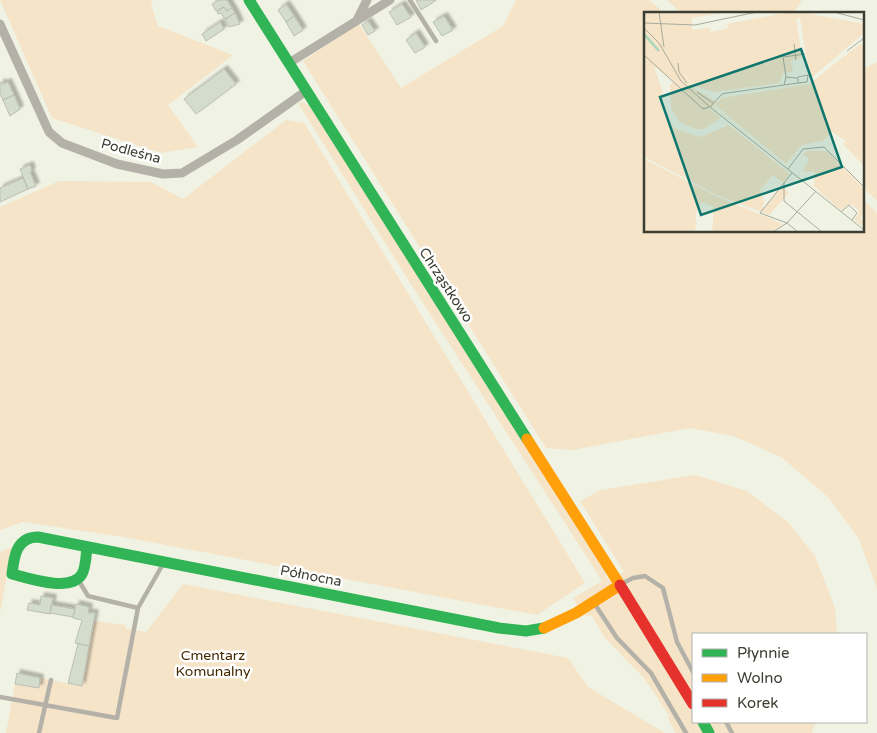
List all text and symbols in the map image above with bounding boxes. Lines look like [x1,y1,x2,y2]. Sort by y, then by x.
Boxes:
inset map [644,12,864,232]
street label: Podleśna [99,135,163,167]
street label: Chrząstkowo [416,244,476,326]
street label: Północna [279,562,343,590]
legend [692,633,867,723]
text: Płynnie [737,644,790,662]
park label: Cmentarz Komunalny [175,647,251,680]
text: Wolno [737,669,783,687]
text: Korek [737,694,778,712]

